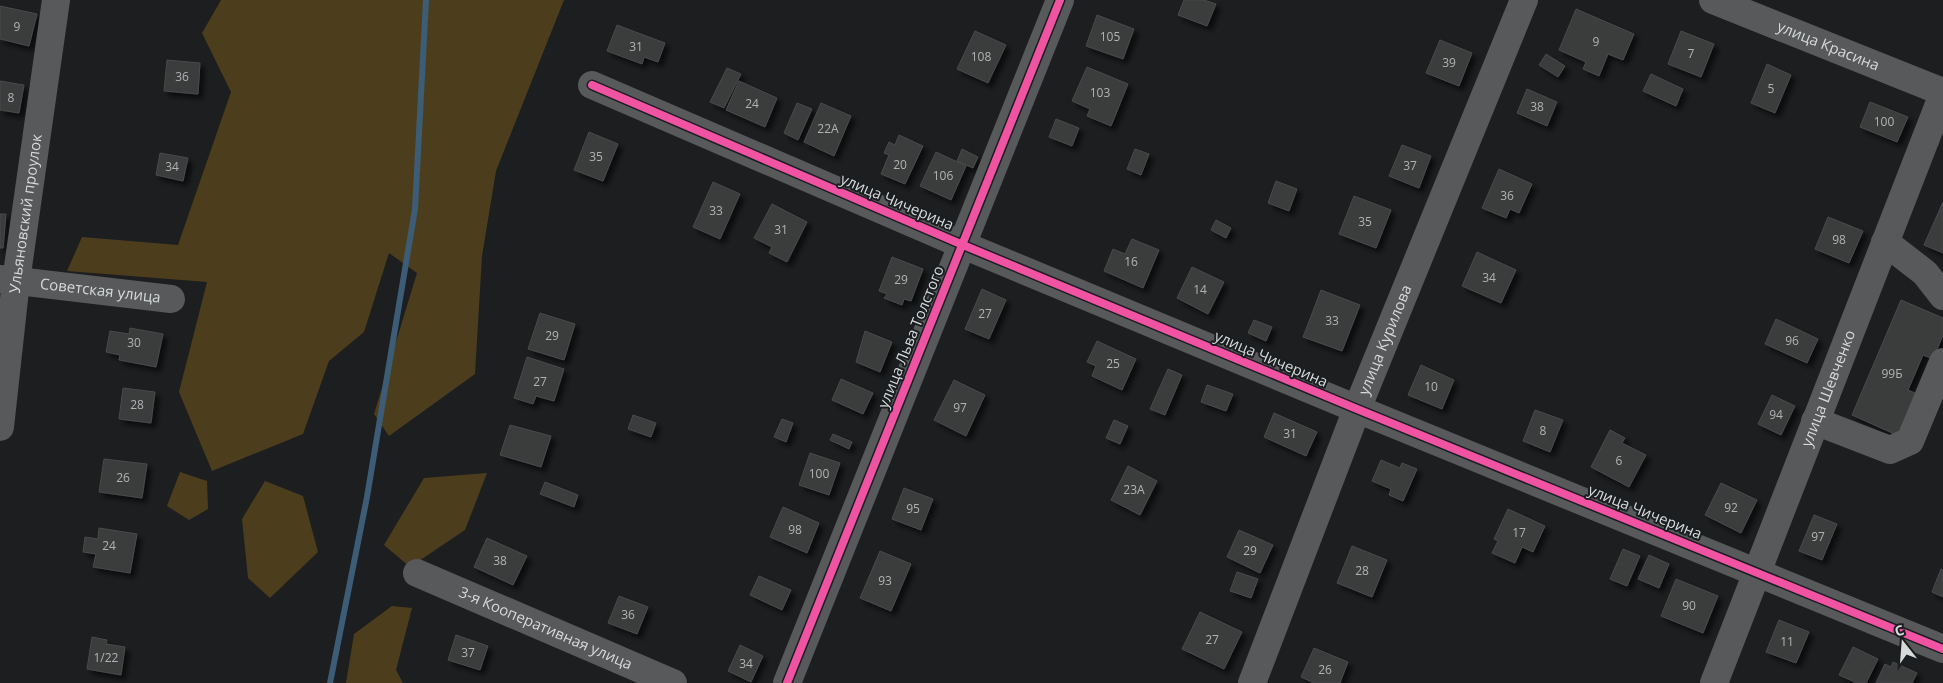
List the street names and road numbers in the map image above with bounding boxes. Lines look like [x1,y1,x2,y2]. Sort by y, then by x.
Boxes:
street label: улица Красина [1774,16,1883,75]
street label: Ульяновский проулок [4,132,46,294]
street label: улица Чичерина [838,168,957,234]
street label: улица Льва Толстого [872,262,948,411]
street label: Советская улица [39,273,162,307]
street label: улица Курилова [1353,282,1416,398]
street label: улица Чичерина [1212,325,1331,391]
street label: улица Шевченко [1796,327,1859,449]
street label: улица Чичерина [1585,479,1705,543]
street label: 3-я Кооперативная улица [456,581,636,673]

